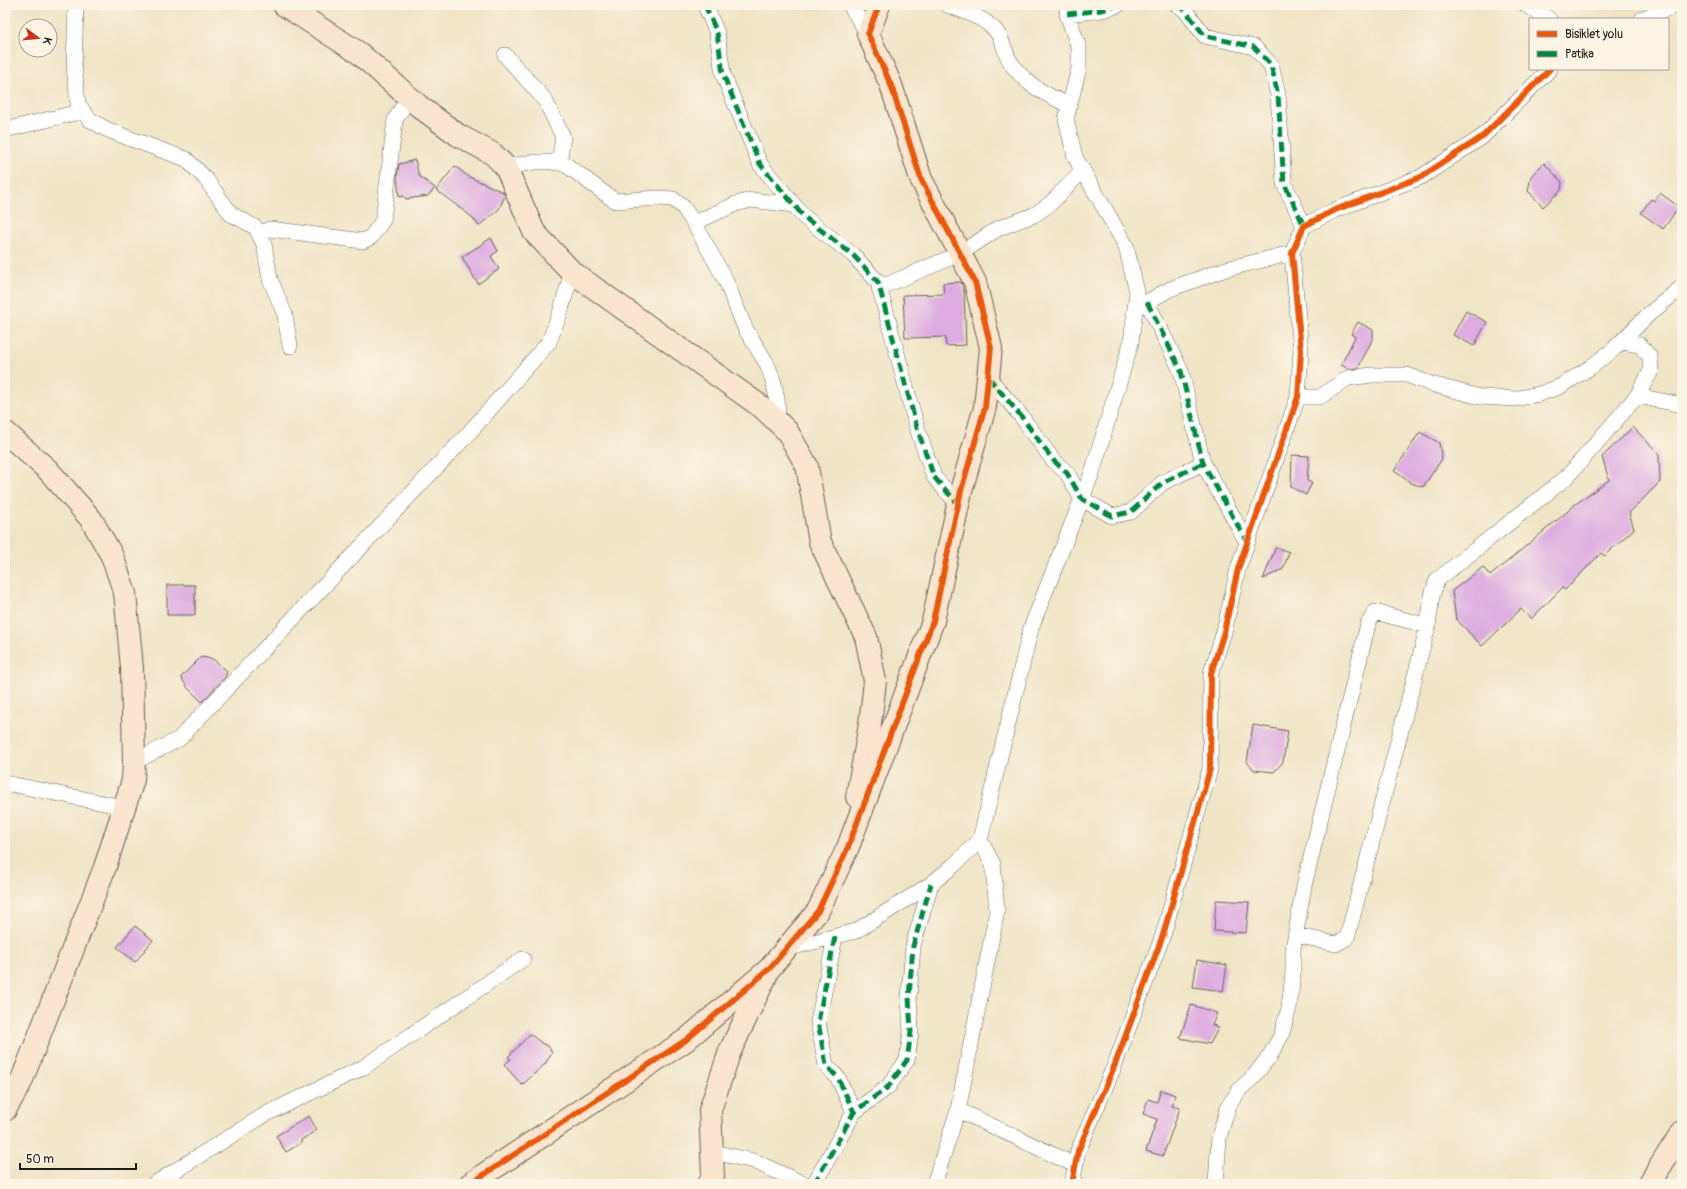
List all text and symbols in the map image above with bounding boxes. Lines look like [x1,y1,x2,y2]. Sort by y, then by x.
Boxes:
north arrow [18,18,58,58]
legend [1529,18,1669,70]
text: Bisiklet yolu [1565,27,1623,42]
text: K [40,36,54,46]
text: Patika [1565,47,1594,62]
scale bar [20,1145,136,1171]
text: 50 m [26,1152,54,1167]

